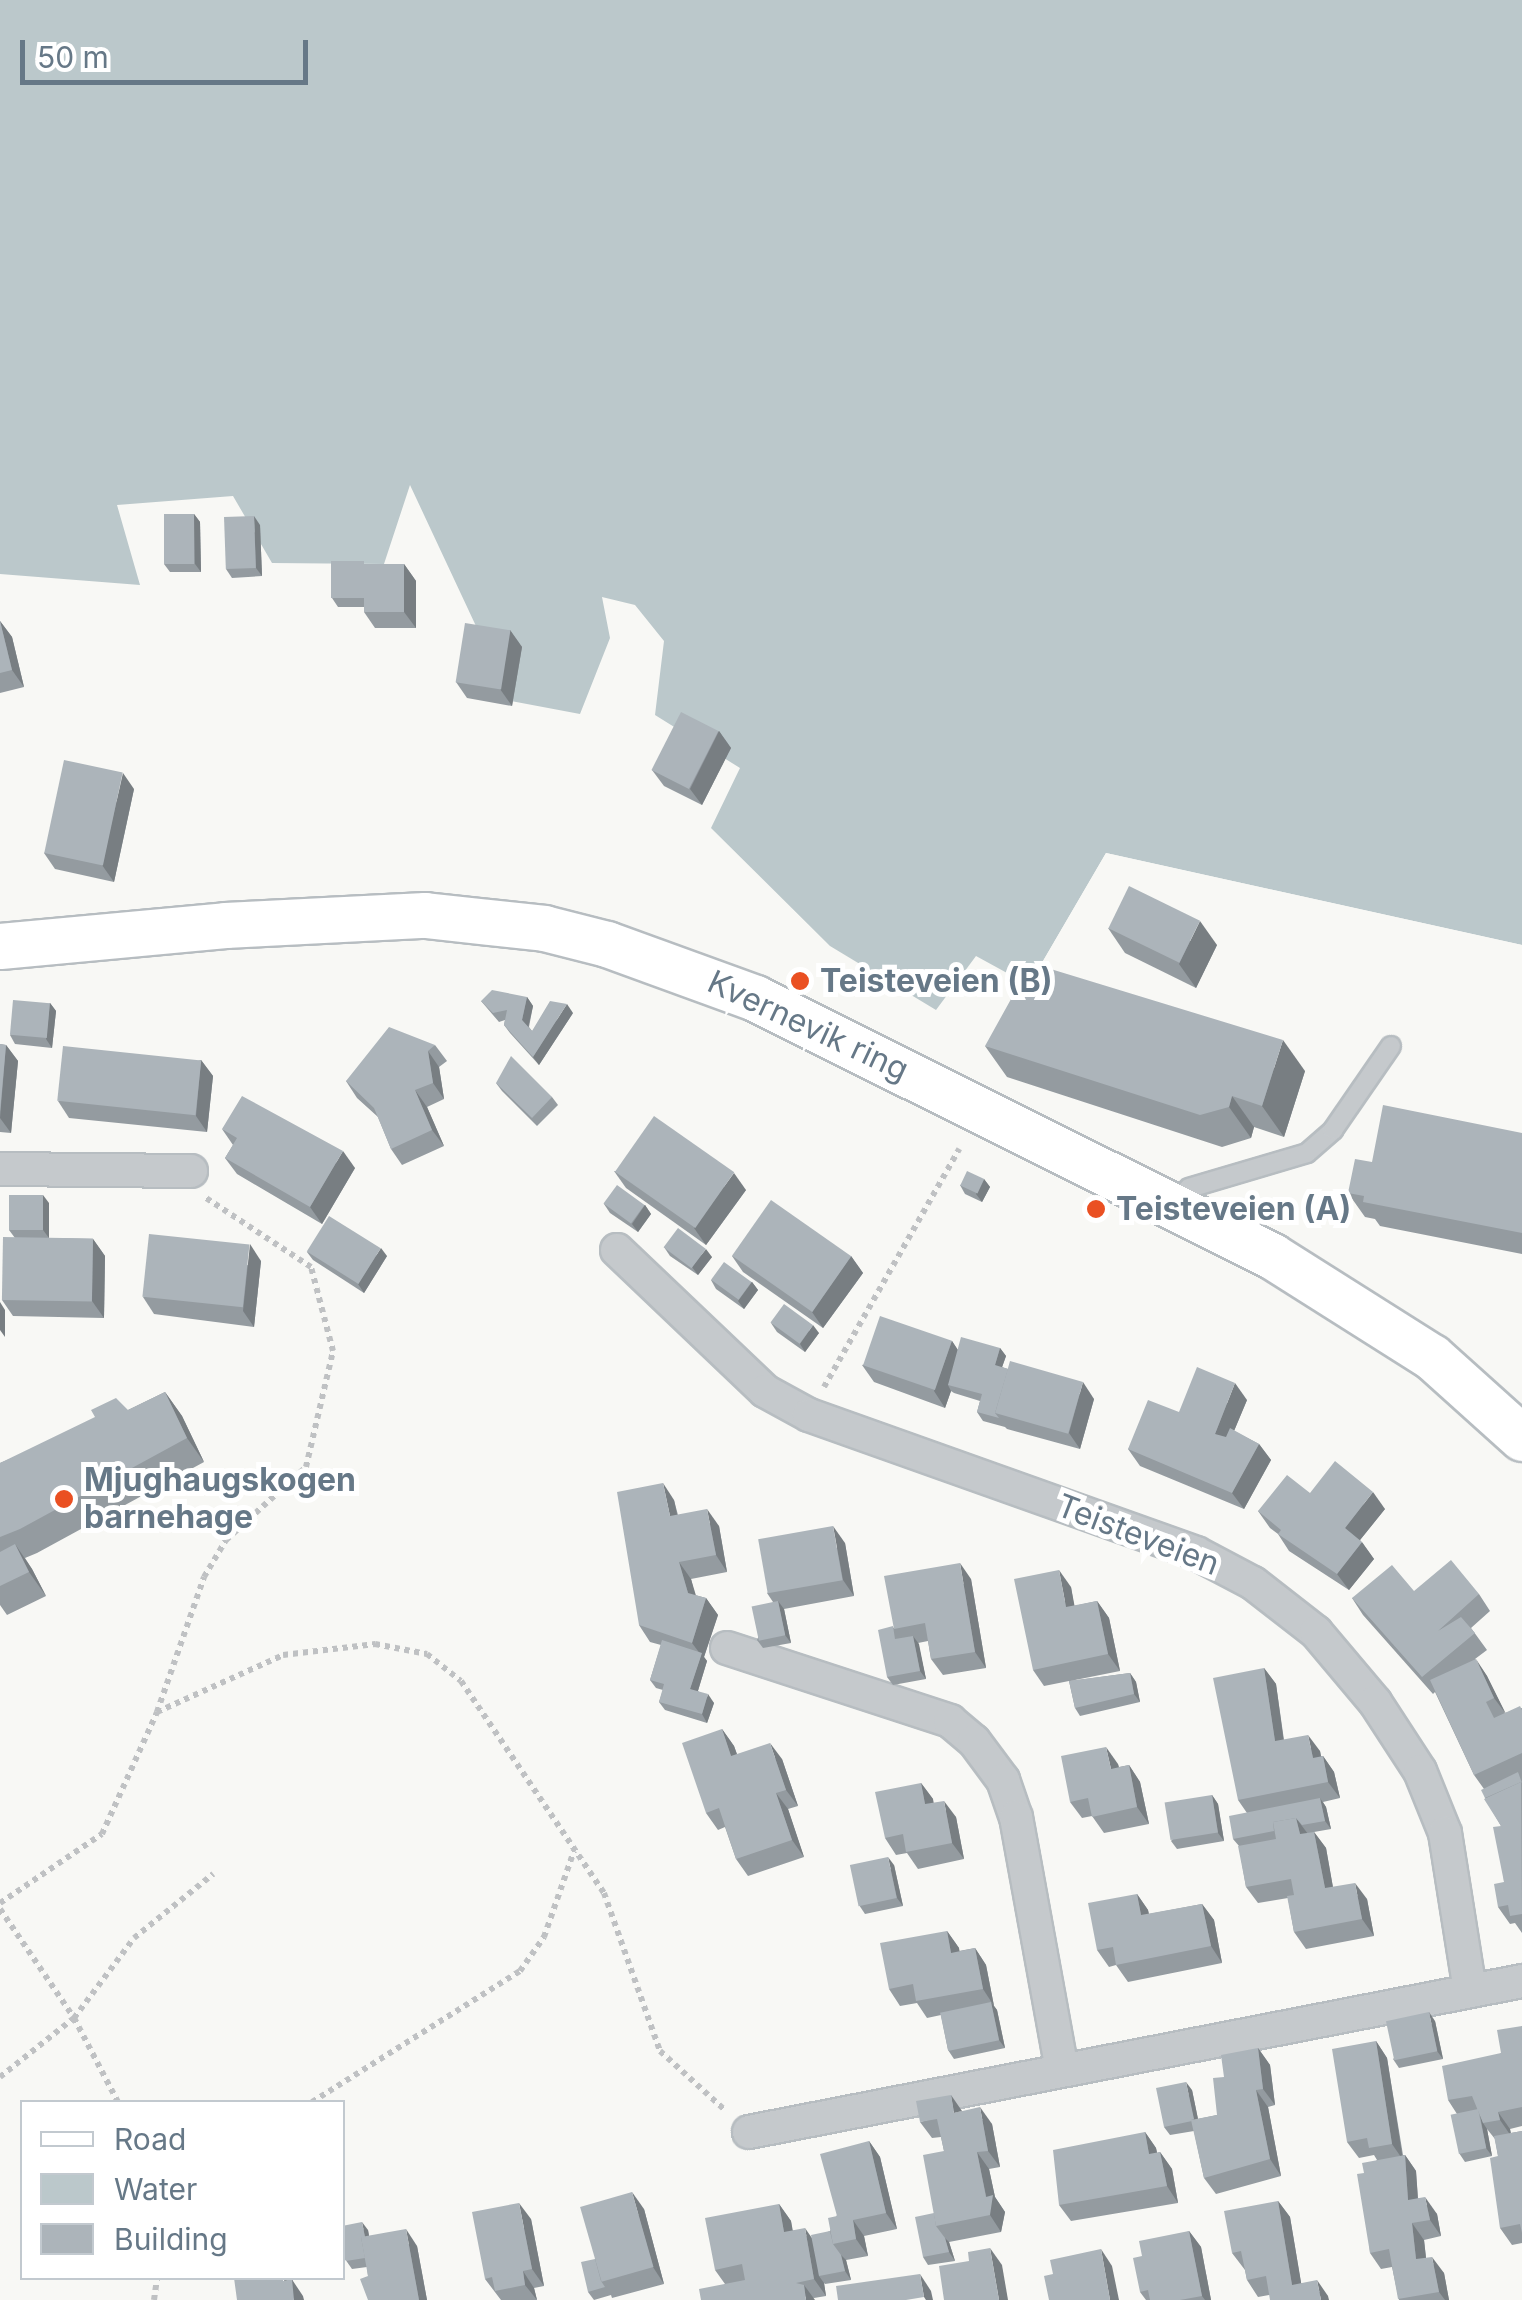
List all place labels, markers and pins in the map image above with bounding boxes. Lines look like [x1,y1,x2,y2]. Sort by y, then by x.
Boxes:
place label: Teisteveien (B) [820,962,1053,1000]
marker: Teisteveien (B) [789,970,811,992]
place label: Teisteveien (A) [1116,1190,1351,1228]
marker: Teisteveien (A) [1085,1198,1107,1220]
place label: Mjughaugskogen barnehage [84,1462,356,1537]
marker: Mjughaugskogen barnehage [53,1488,75,1510]

